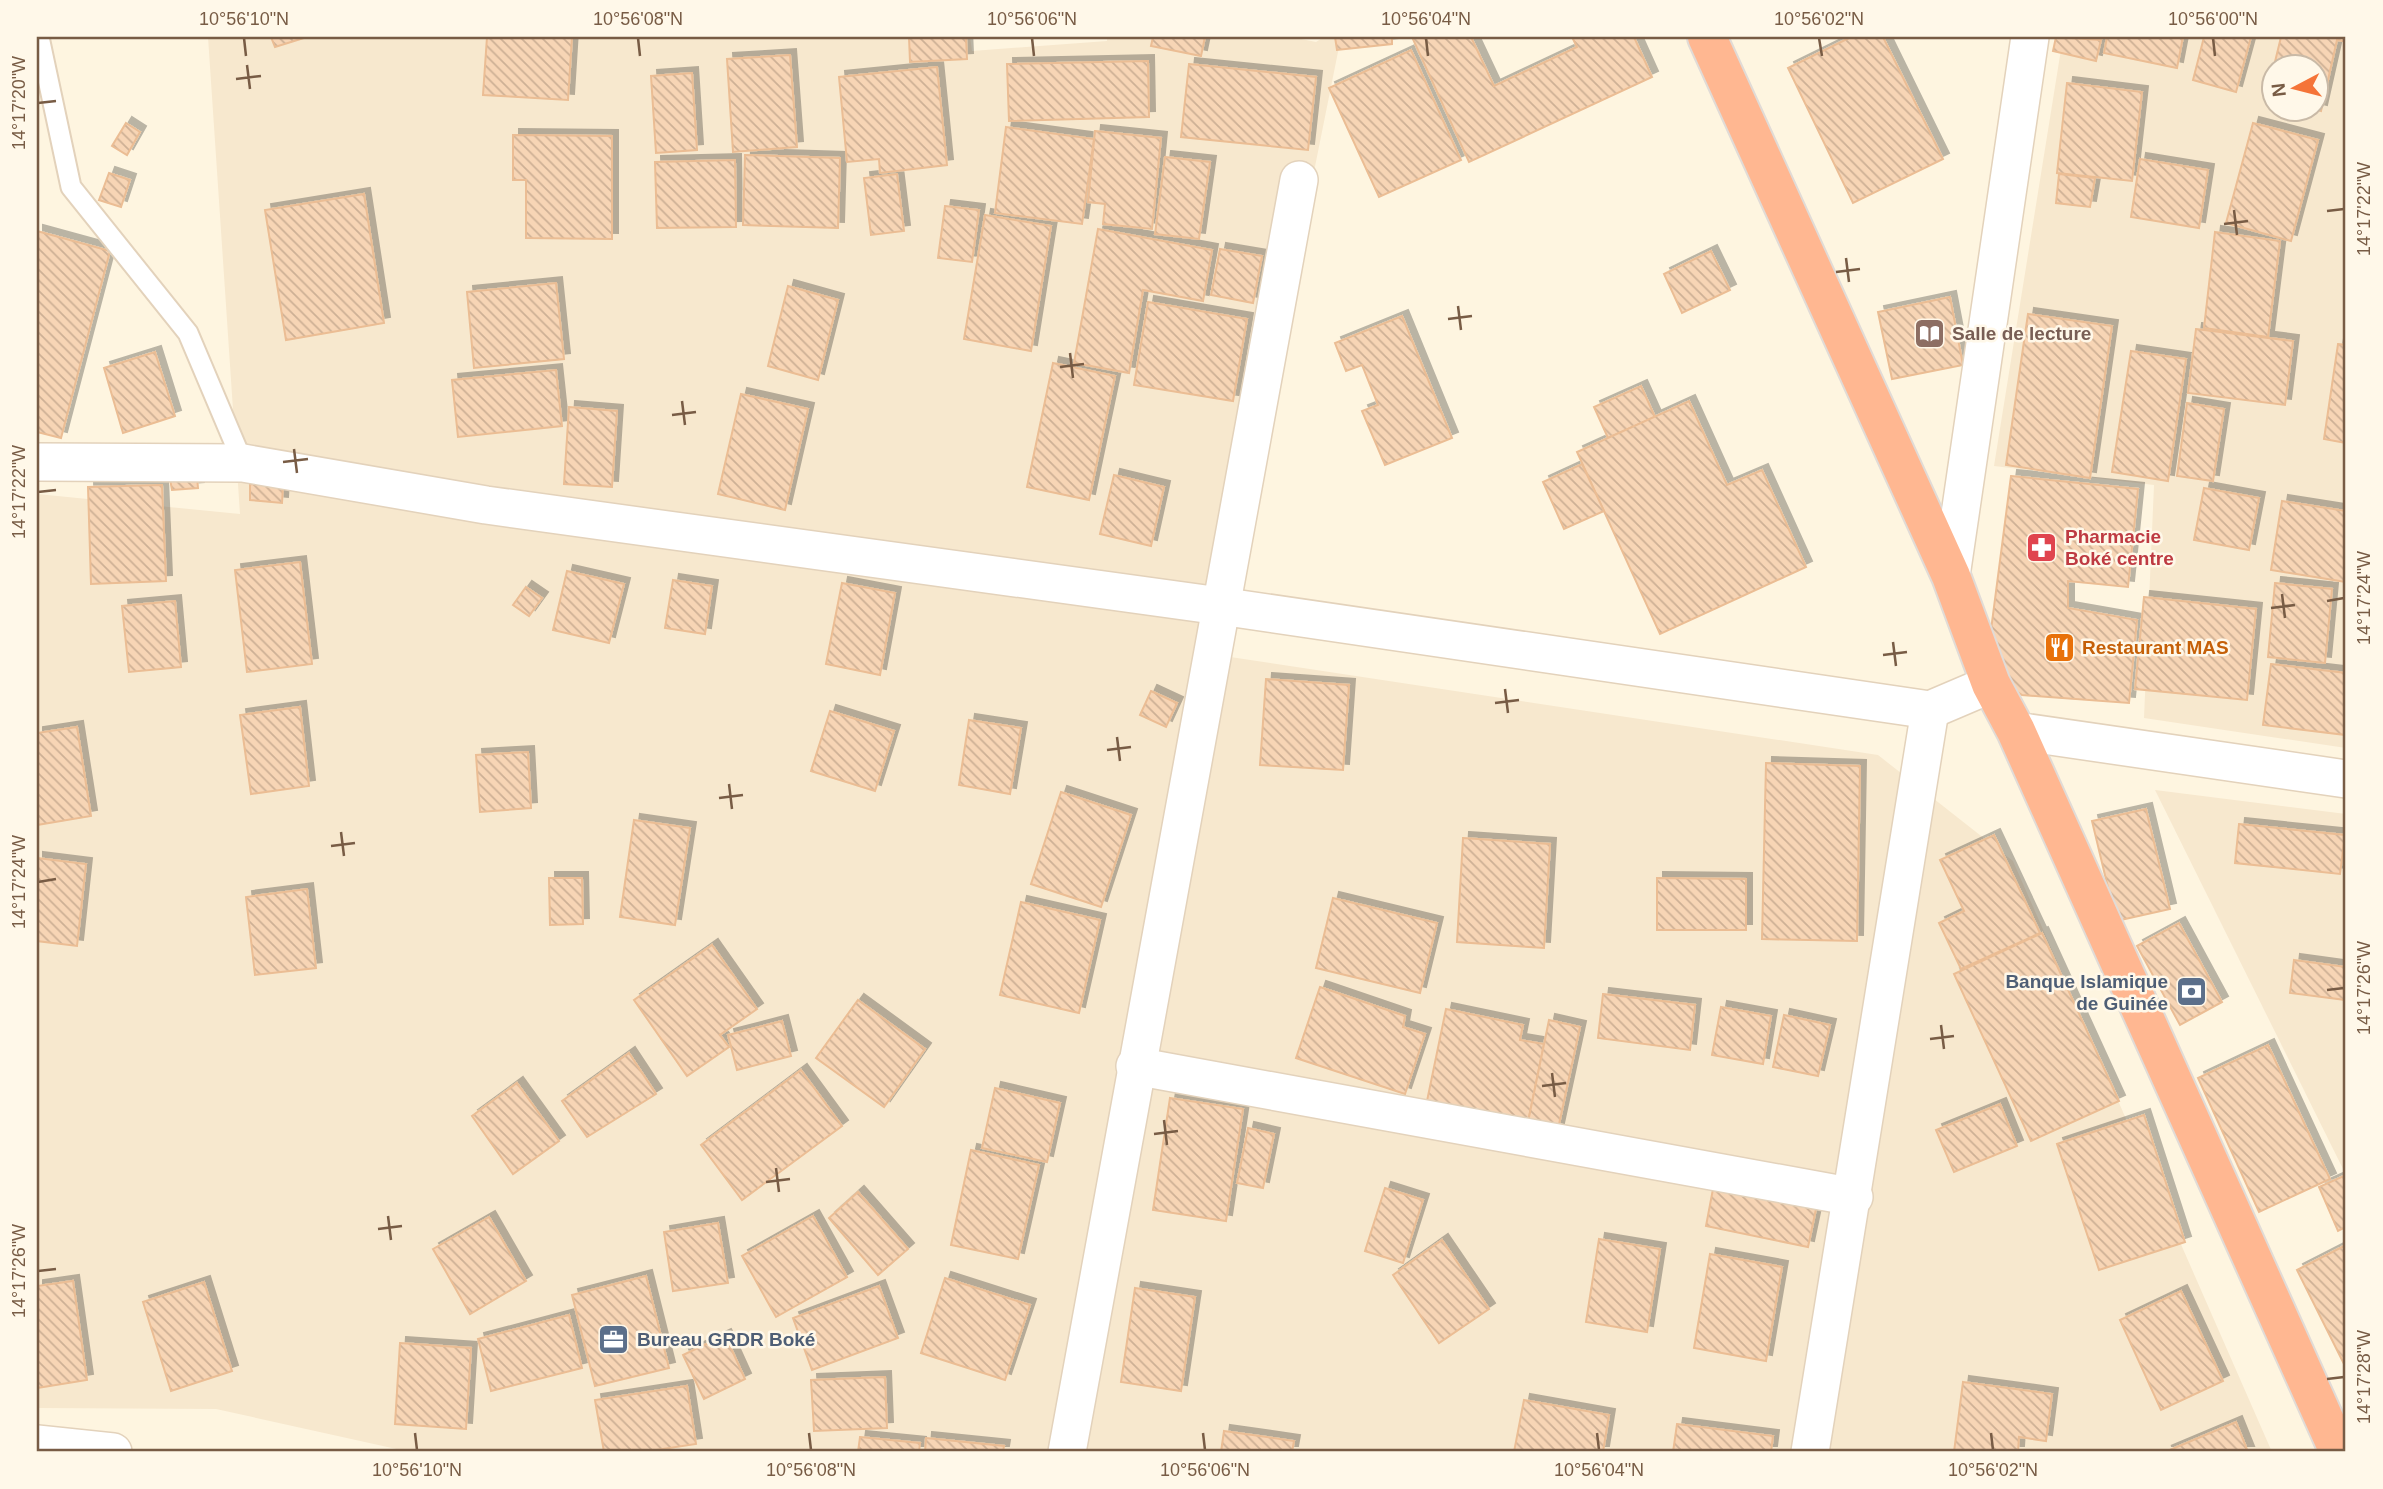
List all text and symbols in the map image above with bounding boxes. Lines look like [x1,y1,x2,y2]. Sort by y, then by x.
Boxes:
text: 10°56'10"N [199,9,289,29]
text: 10°56'08"N [593,9,683,29]
text: 10°56'06"N [987,9,1077,29]
text: 10°56'04"N [1381,9,1471,29]
text: 10°56'02"N [1774,9,1864,29]
text: 10°56'00"N [2168,9,2258,29]
north arrow [2260,52,2330,122]
text: 14°17'20"W [9,56,29,150]
text: N [2267,82,2290,98]
text: 14°17'22"W [2354,162,2374,256]
library icon: Salle de lecture [1912,316,1946,350]
place label: Salle de lecture [1952,323,2091,344]
text: 14°17'22"W [9,445,29,539]
place label: Pharmacie Boké centre [2065,526,2174,569]
pharmacy icon: Pharmacie Boké centre [2025,530,2059,564]
text: 14°17'24"W [2354,551,2374,645]
restaurant icon: Restaurant MAS [2042,630,2076,664]
place label: Restaurant MAS [2082,637,2229,658]
text: 14°17'24"W [9,835,29,929]
text: 14°17'26"W [2354,941,2374,1035]
place label: Banque Islamique de Guinée [2005,971,2168,1014]
bank icon: Banque Islamique de Guinée [2174,975,2208,1009]
text: 14°17'26"W [9,1224,29,1318]
office icon: Bureau GRDR Boké [597,1322,631,1356]
place label: Bureau GRDR Boké [637,1329,815,1350]
text: 14°17'28"W [2354,1330,2374,1424]
text: 10°56'10"N [372,1460,462,1480]
text: 10°56'08"N [766,1460,856,1480]
text: 10°56'06"N [1160,1460,1250,1480]
text: 10°56'04"N [1554,1460,1644,1480]
text: 10°56'02"N [1948,1460,2038,1480]

